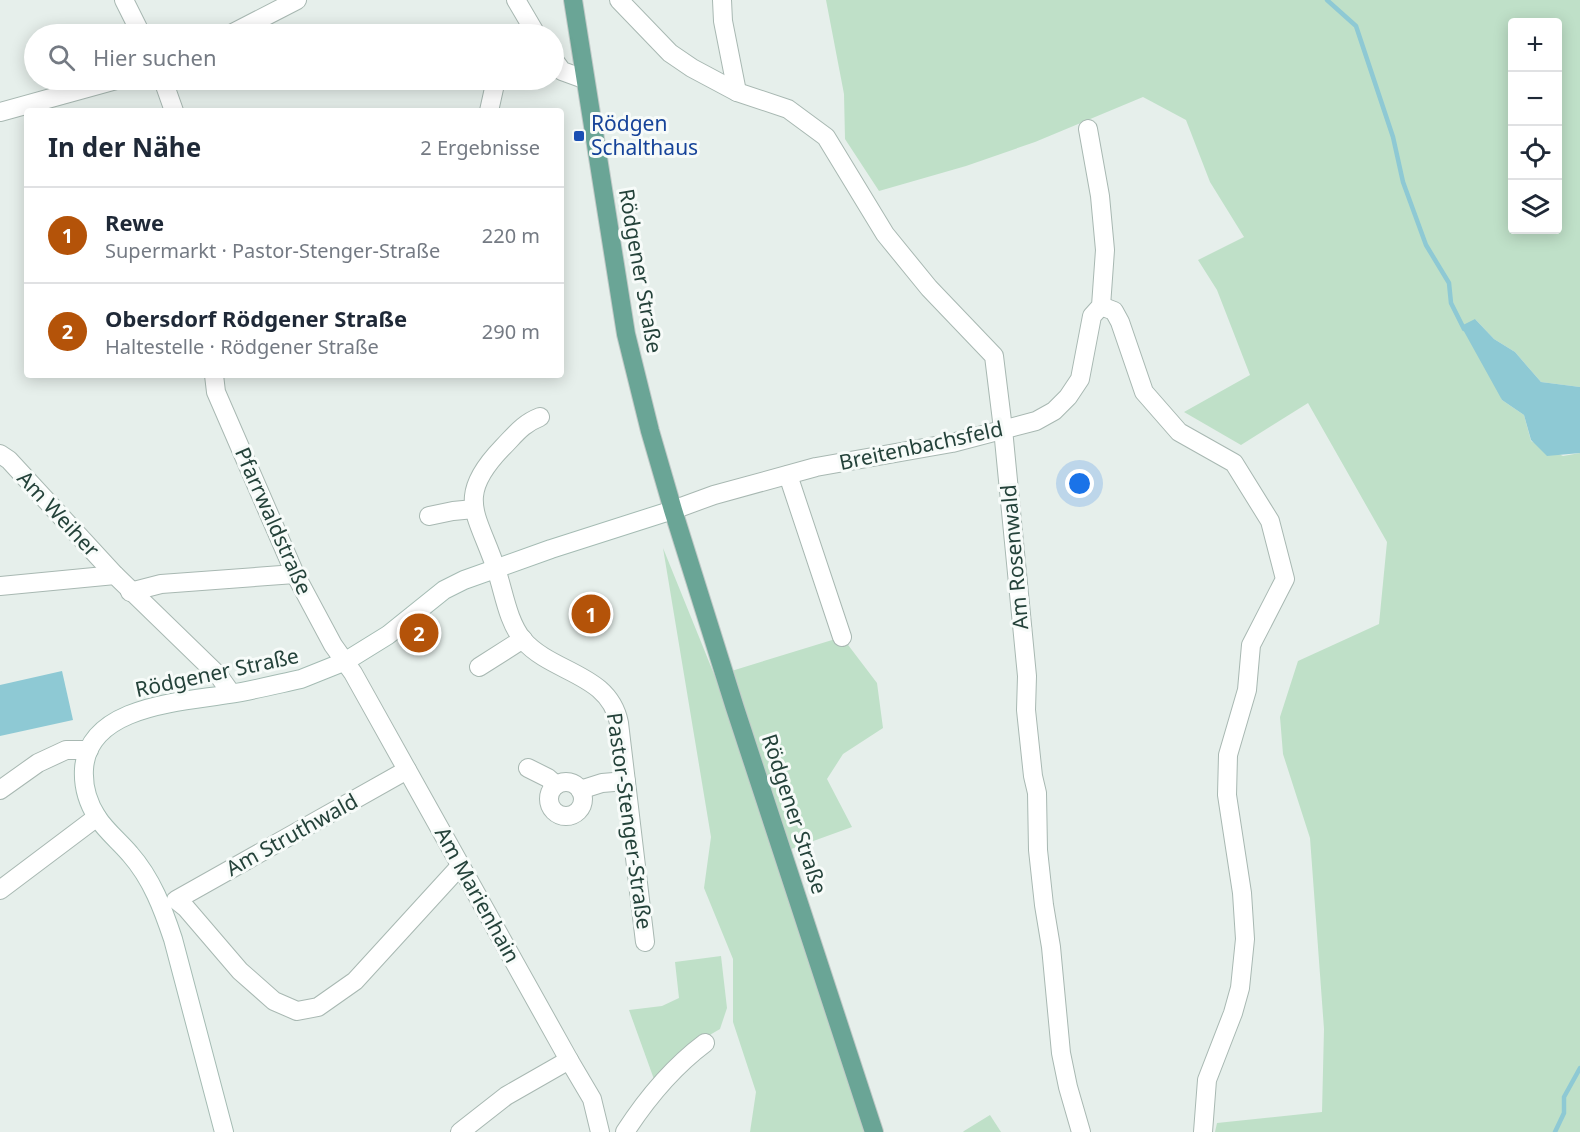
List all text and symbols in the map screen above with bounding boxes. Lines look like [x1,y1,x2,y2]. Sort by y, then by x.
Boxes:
map controls [1508,18,1562,234]
button: + [1508,18,1562,72]
search box [24,24,564,90]
icon: search [45,41,78,74]
text: Hier suchen [93,42,217,72]
button: − [1508,72,1562,126]
place label: Rödgen Schalthaus [591,109,698,161]
button: locate [1508,126,1562,180]
text: In der Nähe [48,129,201,165]
marker: Rödgen Schalthaus [572,129,586,143]
text: 2 Ergebnisse [420,134,540,161]
button: layers [1508,180,1562,234]
street label: Rödgener Straße [613,186,669,355]
text: Rewe [105,207,164,237]
text: 1 [62,222,73,249]
text: 220 m [482,222,540,249]
text: Supermarkt · Pastor-Stenger-Straße [105,237,440,264]
text: Obersdorf Rödgener Straße [105,303,407,333]
text: 2 [62,318,73,345]
text: 290 m [482,318,540,345]
text: Haltestelle · Rödgener Straße [105,333,379,360]
street label: Breitenbachsfeld [836,414,1005,476]
street label: Pfarrwaldstraße [229,443,319,599]
street label: Am Weiher [12,464,106,563]
your location [1065,469,1094,498]
street label: Am Rosenwald [994,483,1034,631]
pin: 1 [572,592,610,636]
pin: 2 [400,610,438,656]
street label: Rödgener Straße [132,641,301,703]
street label: Pastor-Stenger-Straße [601,711,659,931]
street label: Rödgener Straße [756,730,834,897]
street label: Am Struthwald [221,786,362,882]
street label: Am Marienhain [429,822,527,968]

